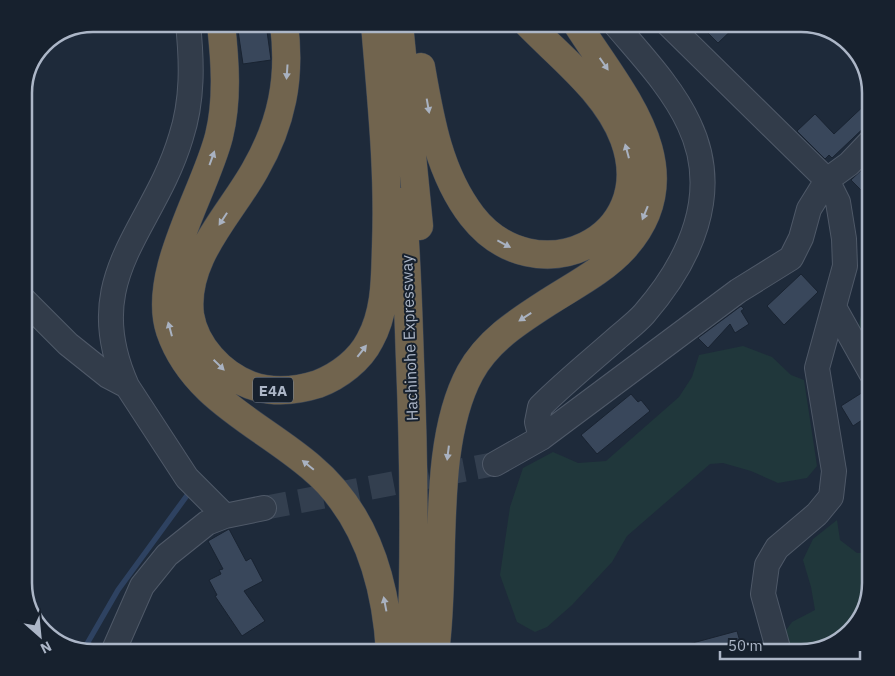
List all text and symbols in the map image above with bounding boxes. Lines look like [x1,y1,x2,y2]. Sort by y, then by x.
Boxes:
one-way arrow [599,57,609,71]
one-way arrow [282,65,290,81]
one-way arrow [424,99,432,115]
one-way arrow [623,143,631,158]
one-way arrow [208,150,216,165]
one-way arrow [641,206,649,221]
one-way arrow [218,213,228,226]
one-way arrow [497,240,512,248]
street label: Hachinohe Expressway [396,255,422,421]
one-way arrow [518,312,531,322]
one-way arrow [166,322,174,337]
one-way arrow [357,344,367,358]
one-way arrow [213,359,225,371]
road number: E4A [253,378,293,402]
one-way arrow [444,445,452,461]
one-way arrow [302,459,315,470]
one-way arrow [381,596,389,611]
north arrow [15,611,65,661]
scale bar [720,628,860,660]
text: 50 m [728,636,763,655]
text: N [37,637,55,658]

